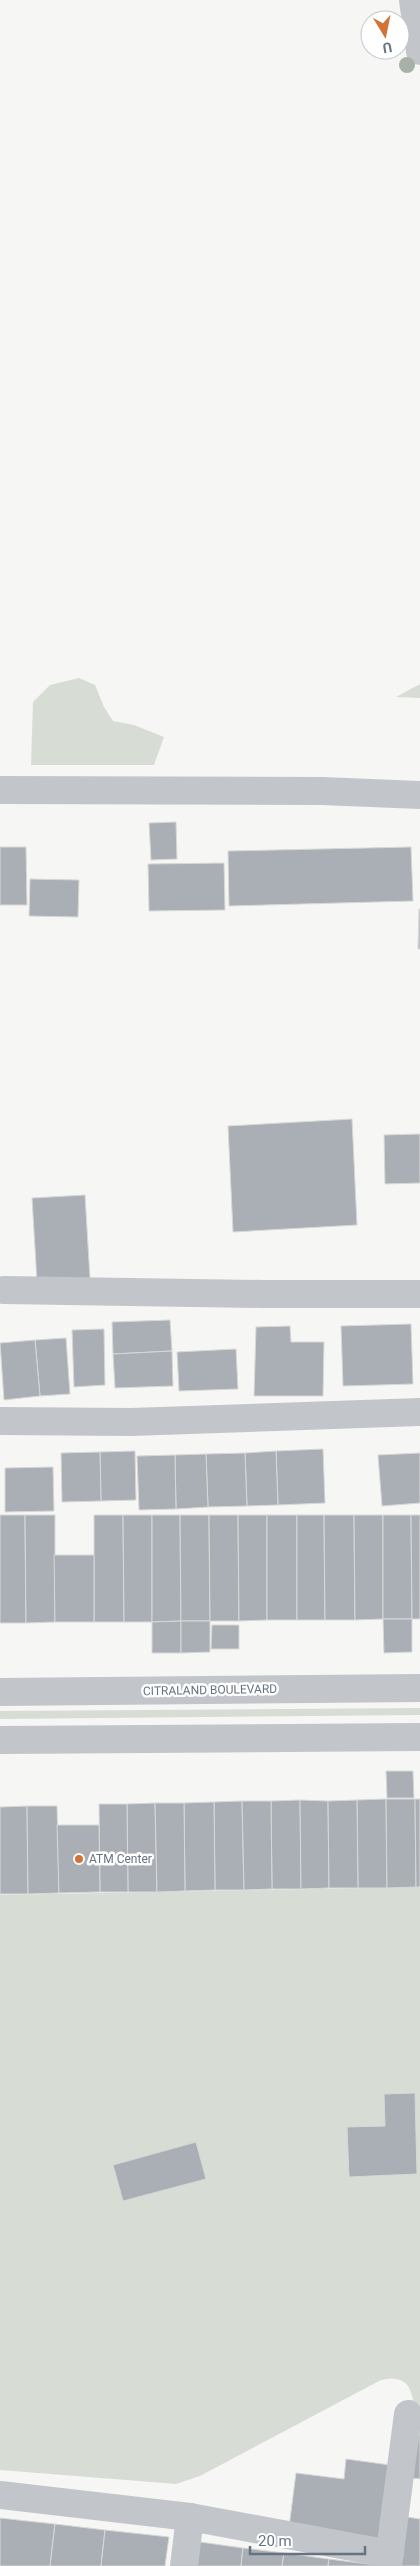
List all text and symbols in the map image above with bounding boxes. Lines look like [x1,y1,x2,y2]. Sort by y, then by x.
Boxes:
north arrow [360,10,410,60]
text: U [381,39,393,56]
street label: CITRALAND BOULEVARD [143,1682,277,1698]
place label: ATM Center [89,1852,152,1866]
marker: ATM Center [73,1853,85,1865]
scale bar [250,2524,365,2556]
text: 20 m [258,2532,292,2550]

